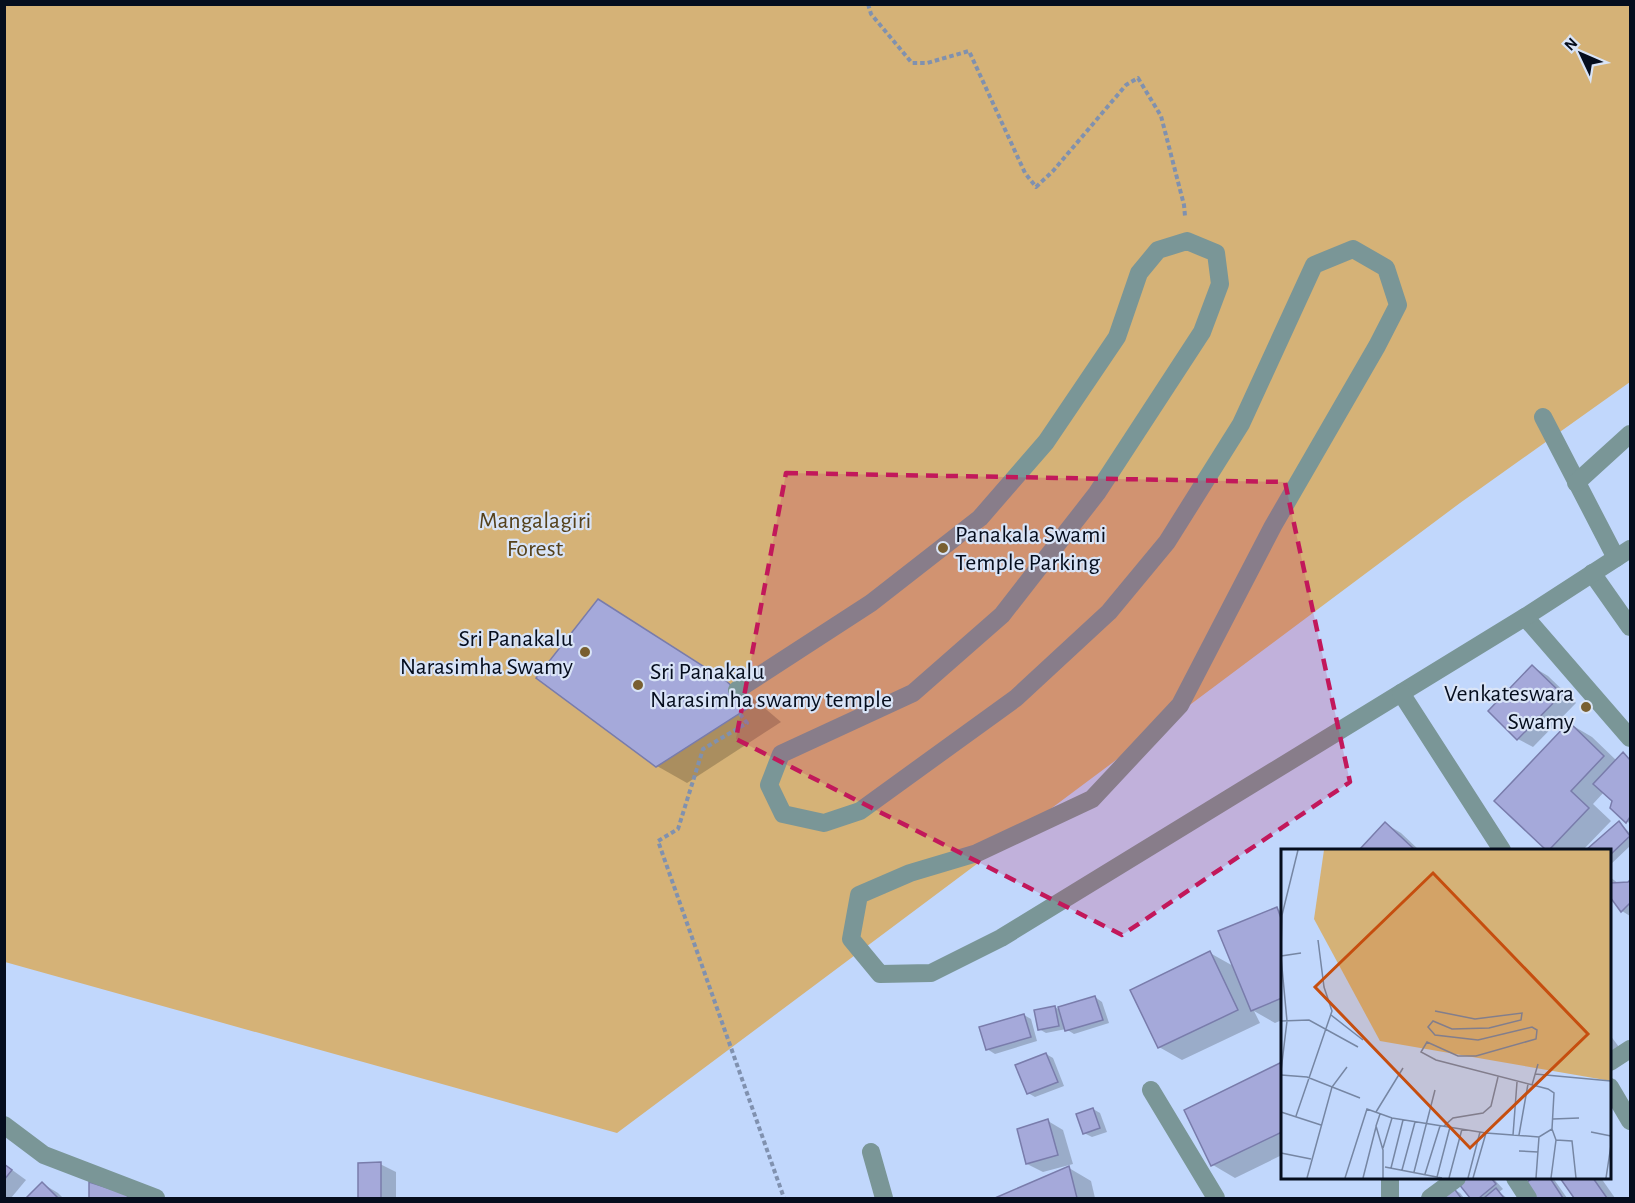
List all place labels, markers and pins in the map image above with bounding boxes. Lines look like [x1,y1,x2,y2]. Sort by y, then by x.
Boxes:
place label: Panakala Swami Temple Parking [955,523,1106,575]
marker: Panakala Swami Temple Parking [936,541,950,555]
place label: Sri Panakalu Narasimha Swamy [400,627,573,679]
marker: Sri Panakalu Narasimha Swamy [578,645,592,659]
place label: Sri Panakalu Narasimha swamy temple [650,660,892,712]
marker: Sri Panakalu Narasimha swamy temple [631,678,645,692]
place label: Venkateswara Swamy [1444,682,1574,734]
marker: Venkateswara Swamy [1579,700,1593,714]

